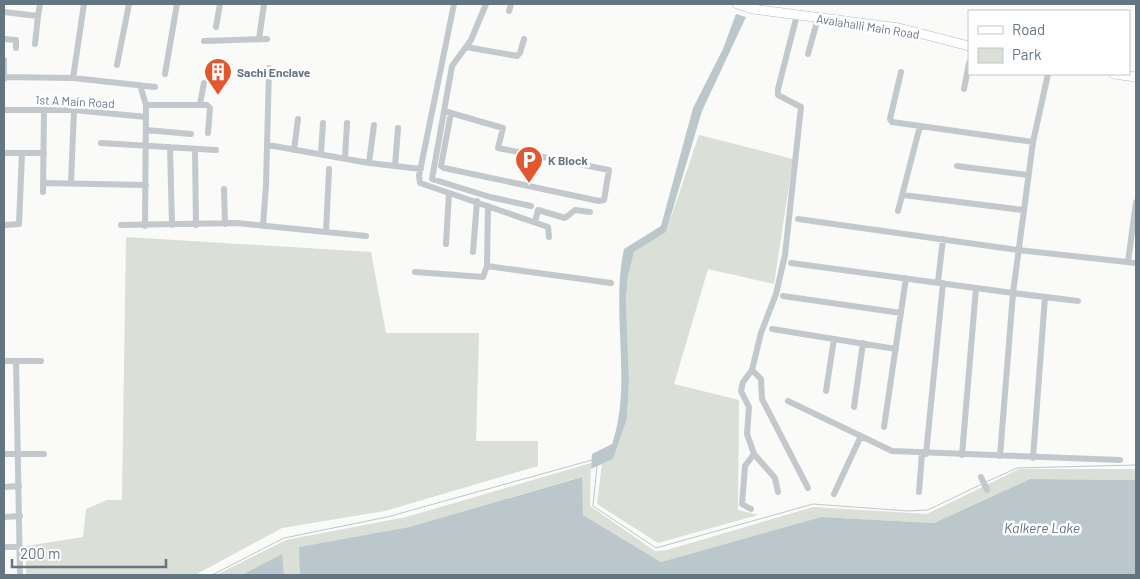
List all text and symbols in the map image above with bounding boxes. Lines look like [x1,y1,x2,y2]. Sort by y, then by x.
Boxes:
legend [968,10,1130,75]
street label: Avalahalli Main Road [815,11,921,41]
text: Road [1012,20,1045,38]
text: Park [1012,45,1042,63]
building icon: Sachi Enclave [203,57,233,96]
place label: Sachi Enclave [237,65,311,79]
street label: 1st A Main Road [35,92,115,110]
parking icon: K Block [514,145,544,184]
place label: K Block [548,153,588,167]
water label: Kalkere Lake [1004,519,1080,536]
scale bar [12,536,166,568]
text: 200 m [20,544,60,562]

